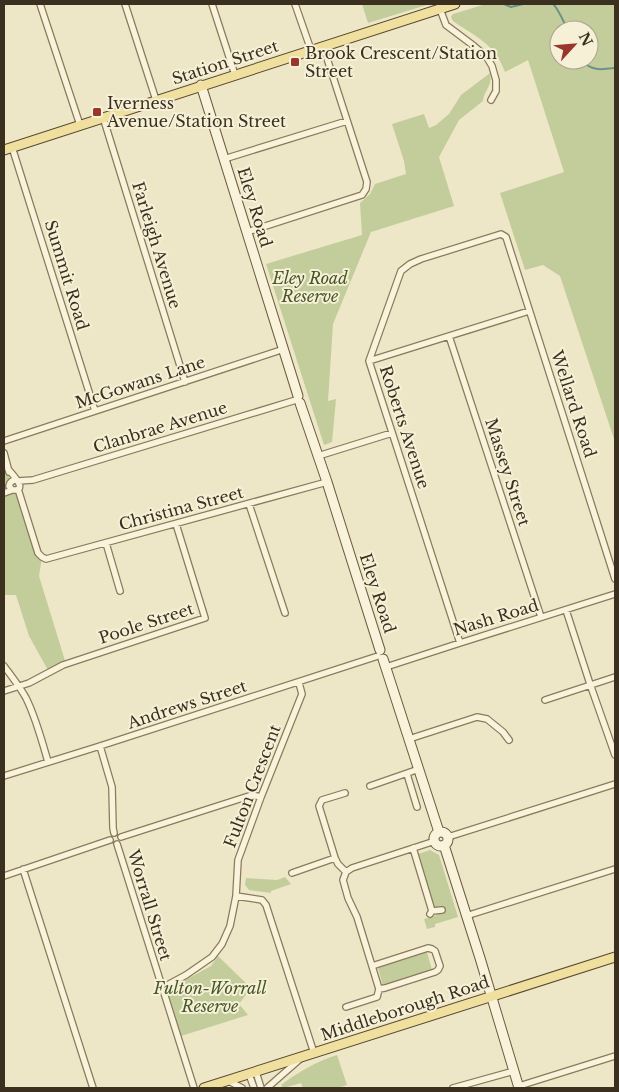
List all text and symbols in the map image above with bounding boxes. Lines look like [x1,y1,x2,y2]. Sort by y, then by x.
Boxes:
north arrow [549,20,599,70]
text: N [575,29,597,49]
street label: Station Street [169,35,281,89]
place label: Brook Crescent/Station Street [305,43,497,81]
marker: Brook Crescent/Station Street [289,56,301,68]
place label: Iverness Avenue/Station Street [106,93,286,131]
marker: Iverness Avenue/Station Street [91,106,103,118]
street label: Eley Road [233,165,277,250]
street label: Farleigh Avenue [128,179,186,311]
street label: Summit Road [41,218,93,333]
park label: Eley Road Reserve [271,268,348,306]
street label: Wellard Road [547,347,601,460]
street label: McGowans Lane [72,352,208,412]
street label: Roberts Avenue [376,363,434,491]
street label: Clanbrae Avenue [91,397,229,457]
street label: Massey Street [481,416,535,528]
street label: Christina Street [117,482,245,534]
street label: Eley Road [356,551,400,636]
street label: Nash Road [451,594,541,639]
street label: Poole Street [96,598,196,648]
street label: Andrews Street [124,675,249,733]
street label: Fulton Crescent [219,722,285,850]
street label: Worrall Street [123,846,176,963]
street label: Middleborough Road [318,971,492,1045]
park label: Fulton-Worrall Reserve [153,978,267,1016]

